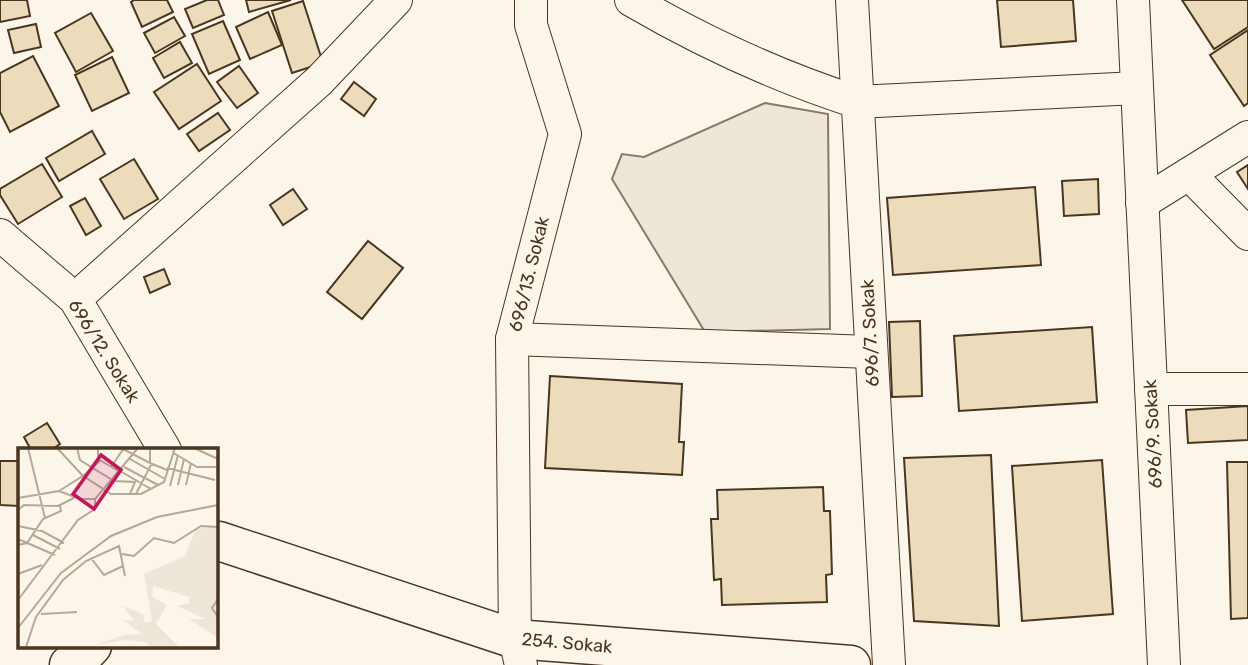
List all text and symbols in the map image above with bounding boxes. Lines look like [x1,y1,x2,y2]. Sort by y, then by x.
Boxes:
street label: 696/13. Sokak [504,213,554,334]
street label: 696/7. Sokak [856,278,884,387]
street label: 696/12. Sokak [63,295,145,407]
street label: 696/9. Sokak [1139,378,1167,489]
inset map [18,448,217,648]
street label: 254. Sokak [521,628,614,658]

